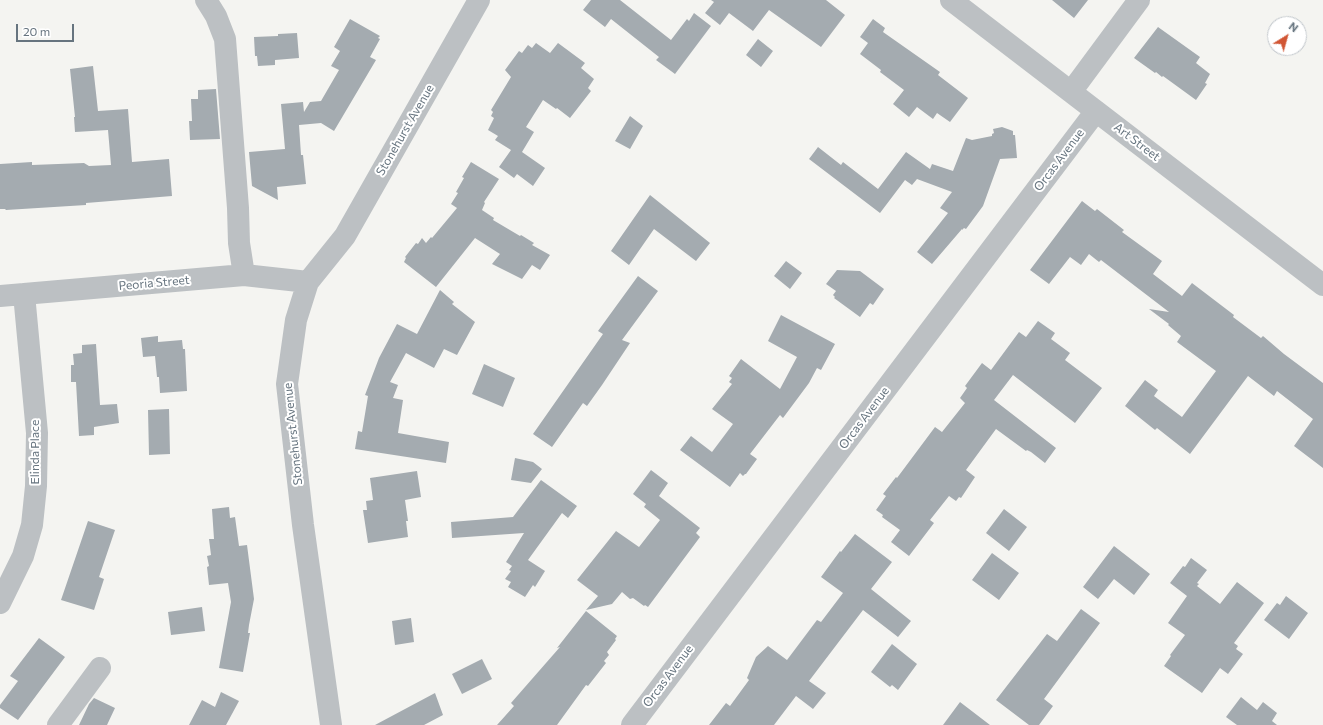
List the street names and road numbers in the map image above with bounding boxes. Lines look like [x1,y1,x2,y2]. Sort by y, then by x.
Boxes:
street label: Stonehurst Avenue [373,82,437,178]
street label: Art Street [1111,120,1163,164]
street label: Orcas Avenue [1031,126,1087,194]
street label: Peoria Street [118,273,190,293]
street label: Stonehurst Avenue [280,382,306,486]
street label: Orcas Avenue [836,384,892,452]
street label: Elinda Place [28,420,42,484]
street label: Orcas Avenue [640,642,696,710]

